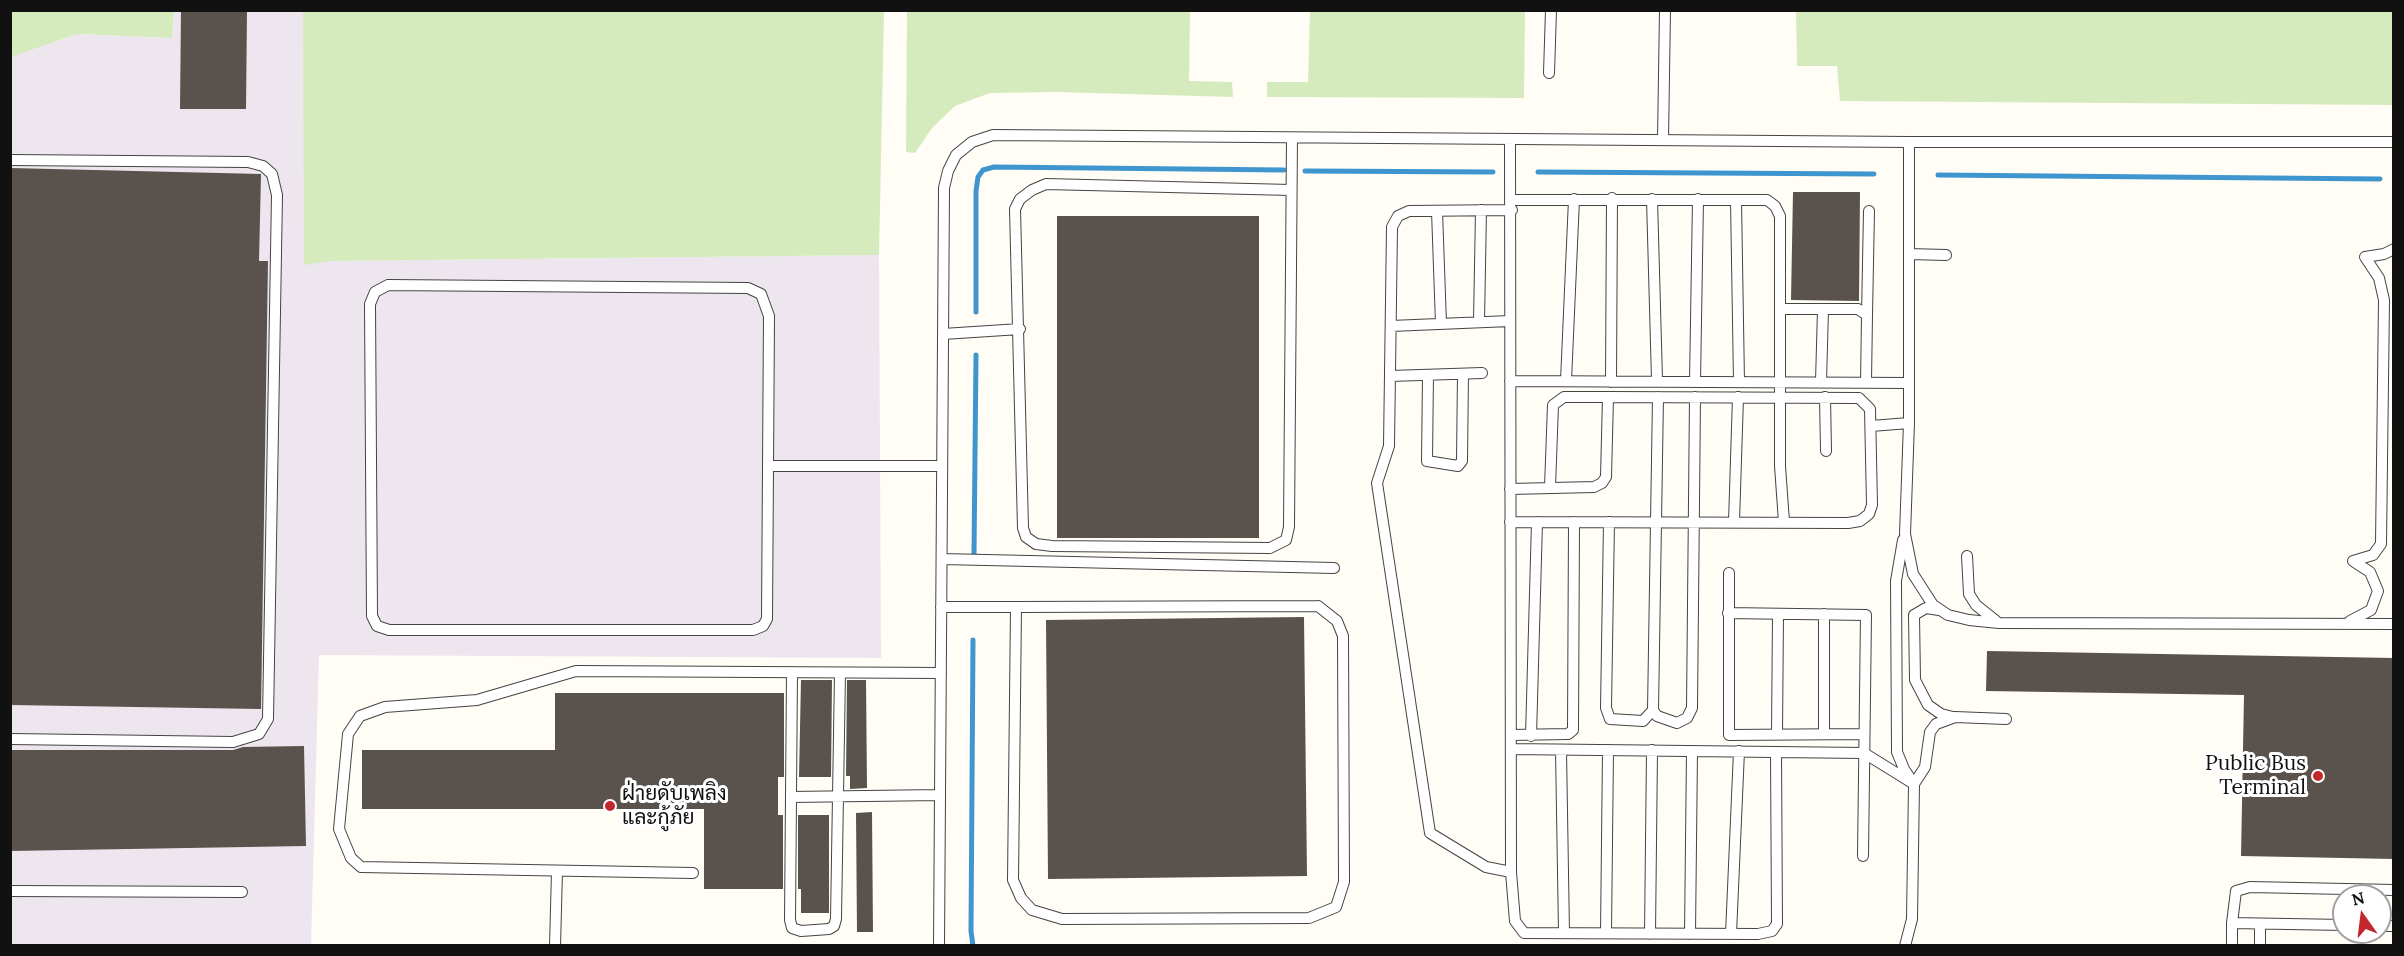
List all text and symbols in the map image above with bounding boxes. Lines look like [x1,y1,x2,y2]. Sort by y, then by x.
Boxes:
place label: Public Bus Terminal [2205,751,2306,801]
marker: Public Bus Terminal [2311,769,2325,783]
place label: ฝ่ายดับเพลิง และกู้ภัย [622,781,727,831]
marker: ฝ่ายดับเพลิง และกู้ภัย [603,799,617,813]
north arrow [2332,884,2392,944]
text: N [2350,887,2367,910]

